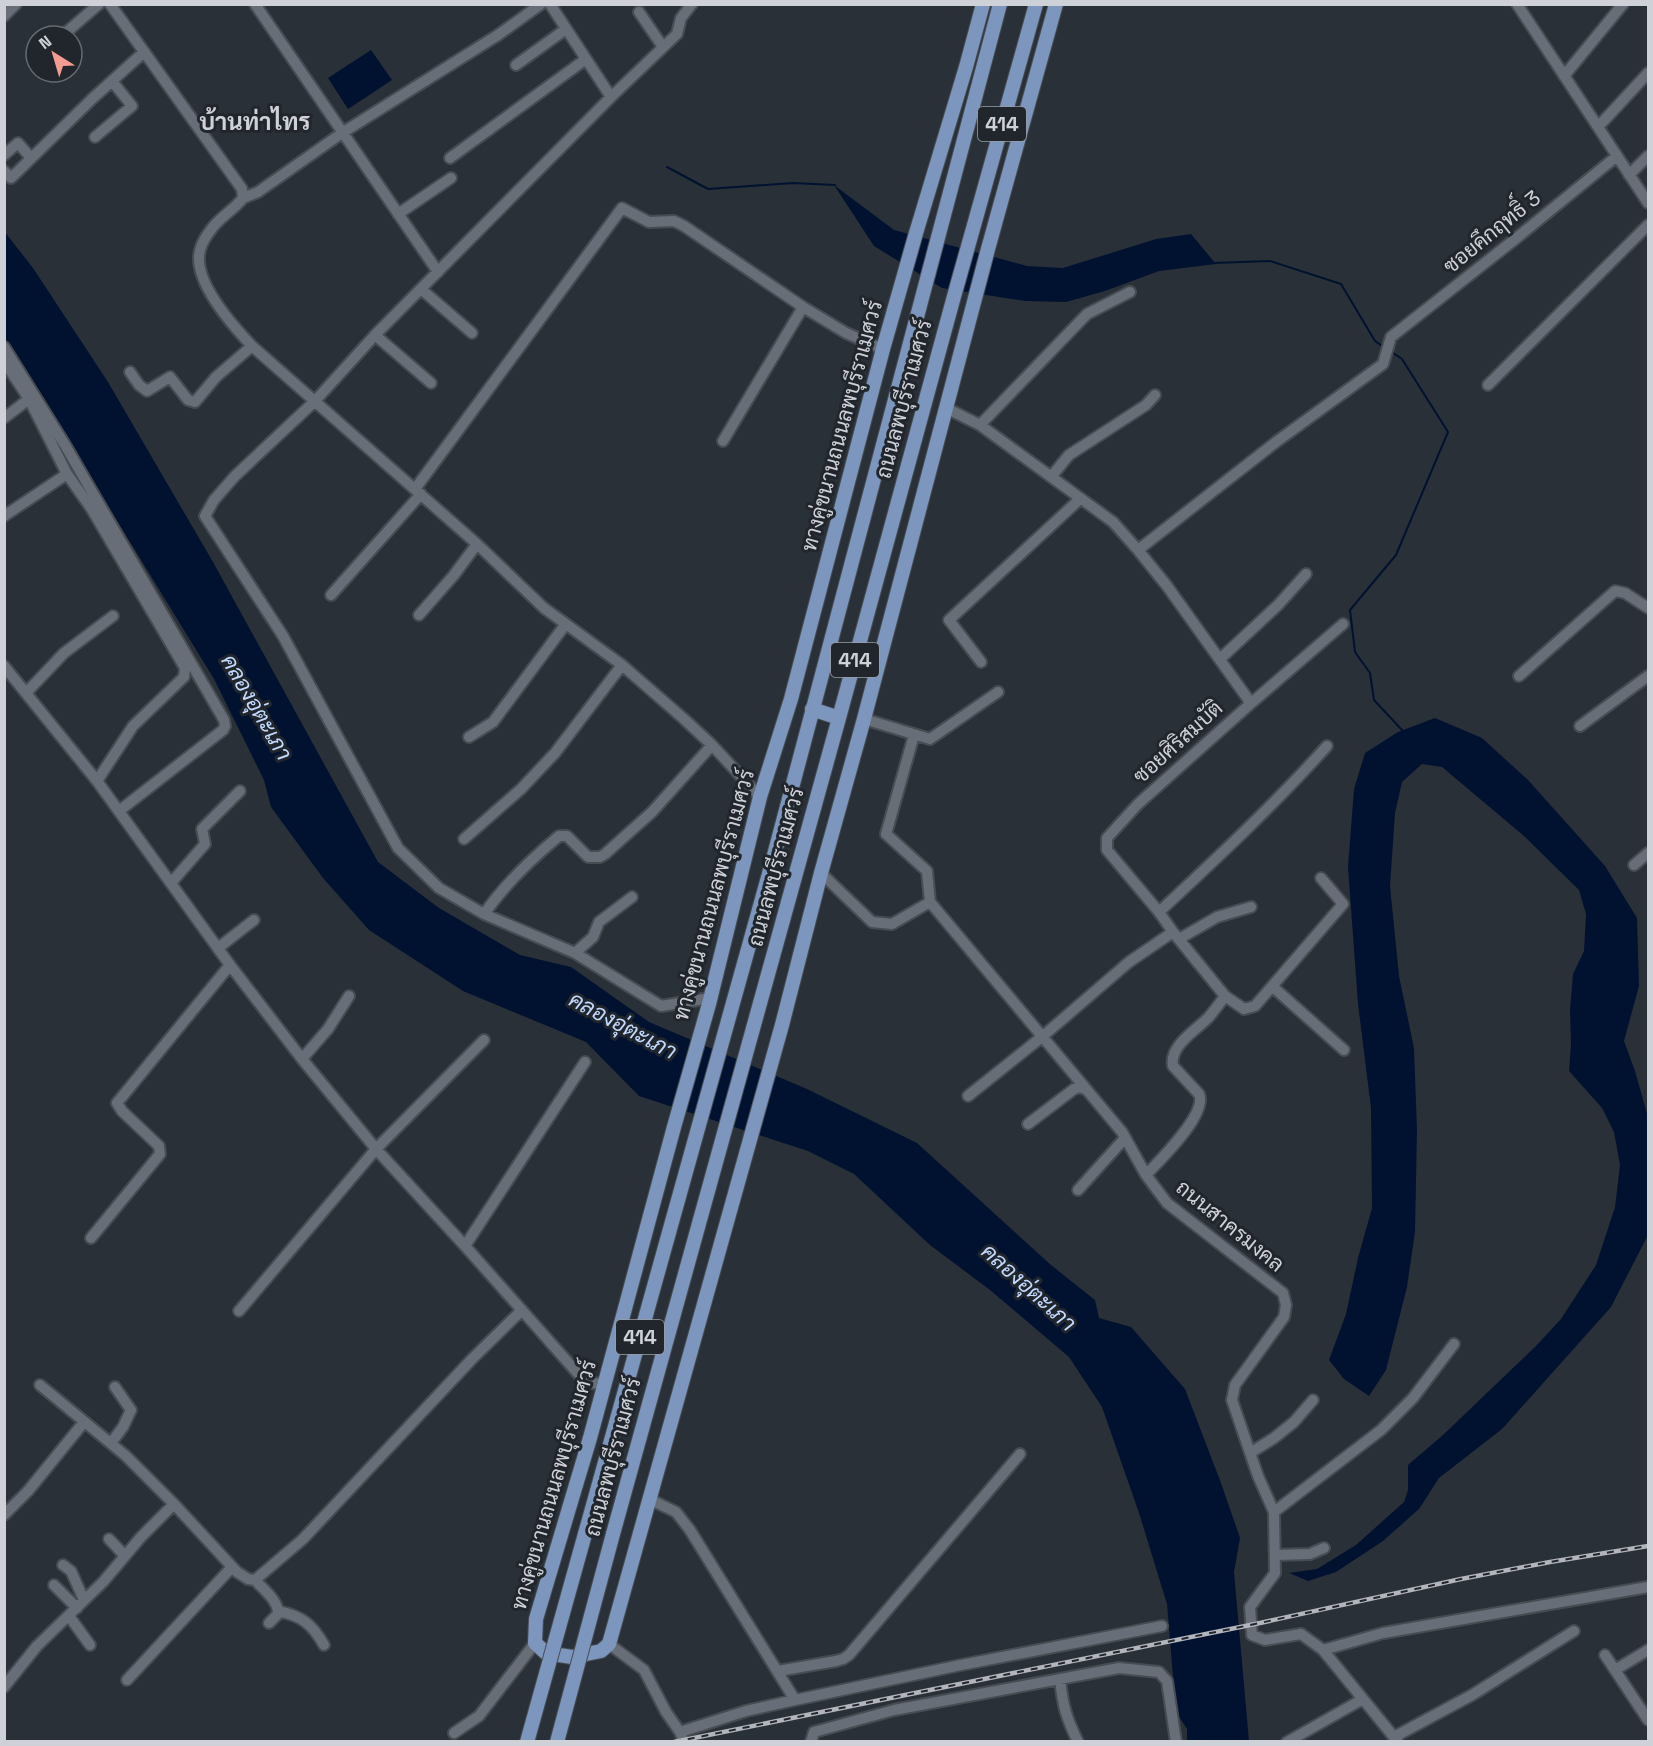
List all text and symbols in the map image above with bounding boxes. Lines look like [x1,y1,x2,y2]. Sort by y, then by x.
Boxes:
north arrow [24,24,84,84]
text: N [35,31,56,54]
district label: บ้านท่าไทร [200,106,311,137]
road number: 414 [978,107,1026,141]
street label: ซอยคึกฤทธิ์ 3 [1434,179,1546,279]
street label: ทางคู่ขนานถนนลพบุรีราเมศวร์ [795,297,890,555]
street label: ถนนลพบุรีราเมศวร์ [869,317,939,481]
road number: 414 [831,643,879,677]
water label: คลองอุ่ตะเภา [214,649,299,766]
street label: ซอยศิริสมบัติ [1127,694,1228,789]
street label: ทางคู่ขนานถนนลพบุรีราเมศวร์ [667,766,762,1024]
street label: ถนนลพบุรีราเมศวร์ [741,785,811,949]
water label: คลองอุ่ตะเภา [563,985,682,1067]
street label: ถนนสาครมงคล [1171,1174,1290,1277]
water label: คลองอุ่ตะเภา [974,1237,1082,1338]
road number: 414 [616,1320,664,1354]
street label: ทางคู่ขนานถนนลพบุรีราเมศวร์ [505,1357,604,1614]
street label: ถนนลพบุรีราเมศวร์ [578,1375,648,1539]

